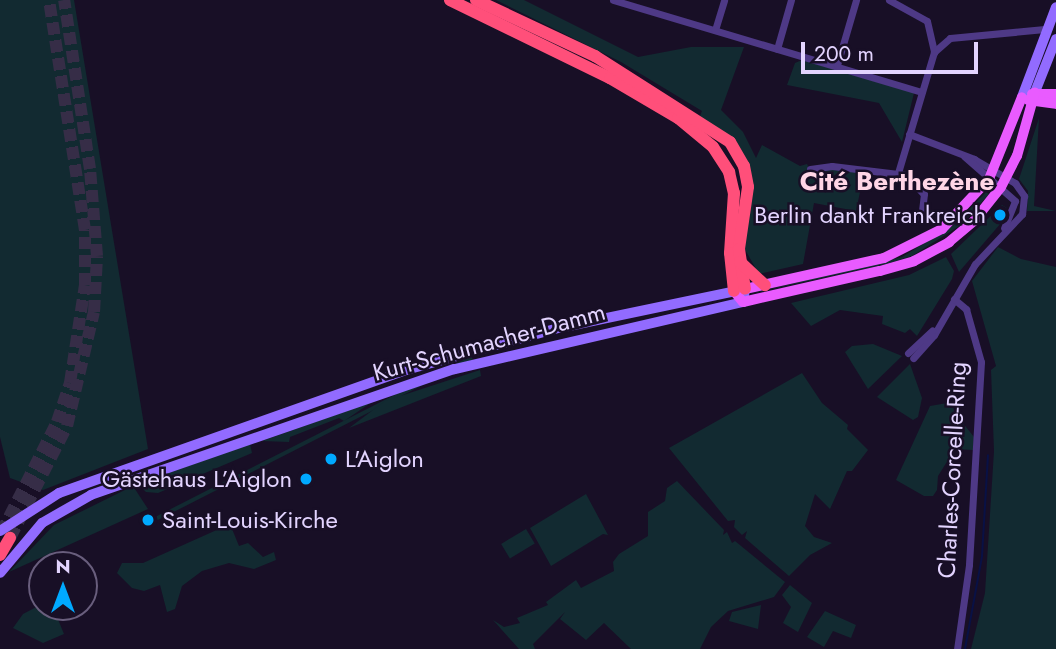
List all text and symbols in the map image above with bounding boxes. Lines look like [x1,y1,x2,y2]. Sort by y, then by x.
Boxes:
scale bar [804,28,981,72]
text: 200 m [814,39,874,69]
district label: Cité Berthezène [800,166,994,198]
place label: Berlin dankt Frankreich [754,201,986,229]
marker: Berlin dankt Frankreich [992,207,1008,223]
street label: Kurt-Schumacher-Damm [370,297,608,387]
street label: Charles-Corcelle-Ring [932,361,972,579]
place label: L'Aiglon [345,445,424,473]
marker: L'Aiglon [323,451,339,467]
place label: Gästehaus L’Aiglon [102,465,292,493]
marker: Gästehaus L’Aiglon [298,471,314,487]
place label: Saint-Louis-Kirche [162,506,338,534]
marker: Saint-Louis-Kirche [140,512,156,528]
north arrow [28,551,98,621]
text: N [55,553,71,580]

